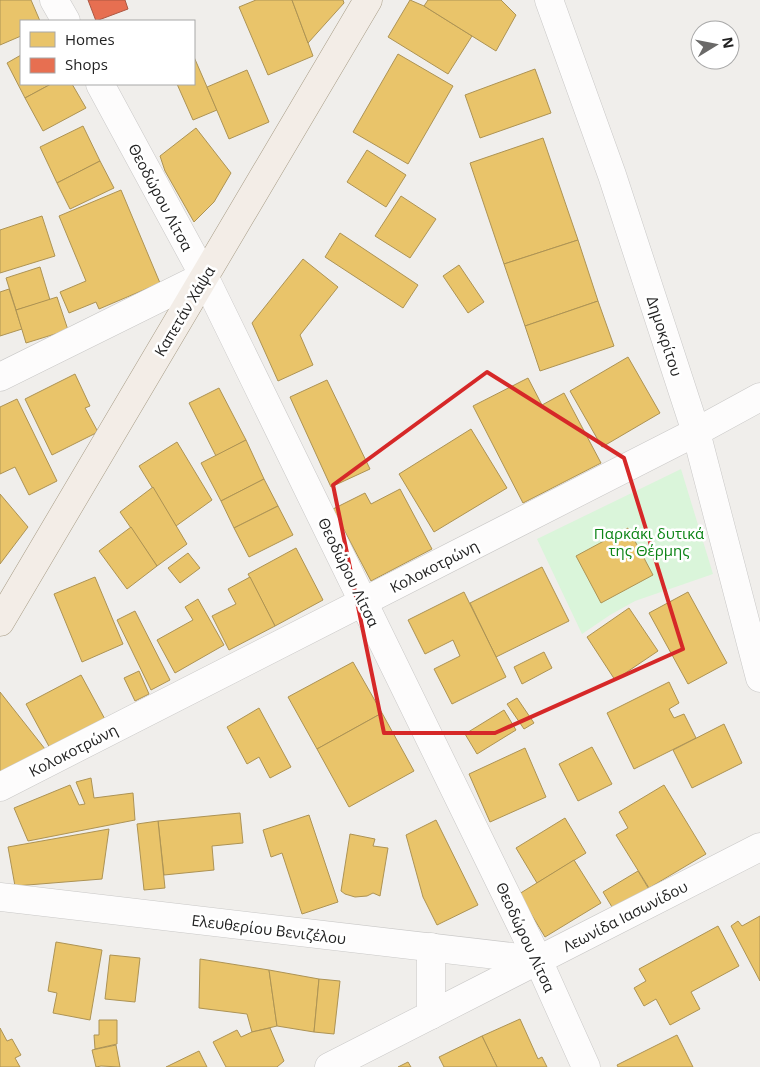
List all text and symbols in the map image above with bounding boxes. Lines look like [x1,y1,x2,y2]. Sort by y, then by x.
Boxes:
legend [20,20,195,85]
north arrow [690,20,740,70]
text: Homes [65,29,115,49]
text: N [718,35,739,50]
text: Shops [65,54,108,74]
street label: Θεοδώρου Λίτσα [124,140,198,254]
street label: Καπετάν Χάψα [149,262,219,360]
street label: Δημοκρίτου [643,293,687,379]
street label: Θεοδώρου Λίτσα [314,514,384,630]
park label: Παρκάκι δυτικά της Θέρμης [594,523,704,560]
street label: Κολοκοτρώνη [386,535,482,597]
street label: Κολοκοτρώνη [25,719,121,781]
street label: Λεωνίδα Ιασωνίδου [559,876,691,956]
street label: Θεοδώρου Λίτσα [492,879,560,995]
street label: Ελευθερίου Βενιζέλου [191,910,347,948]

